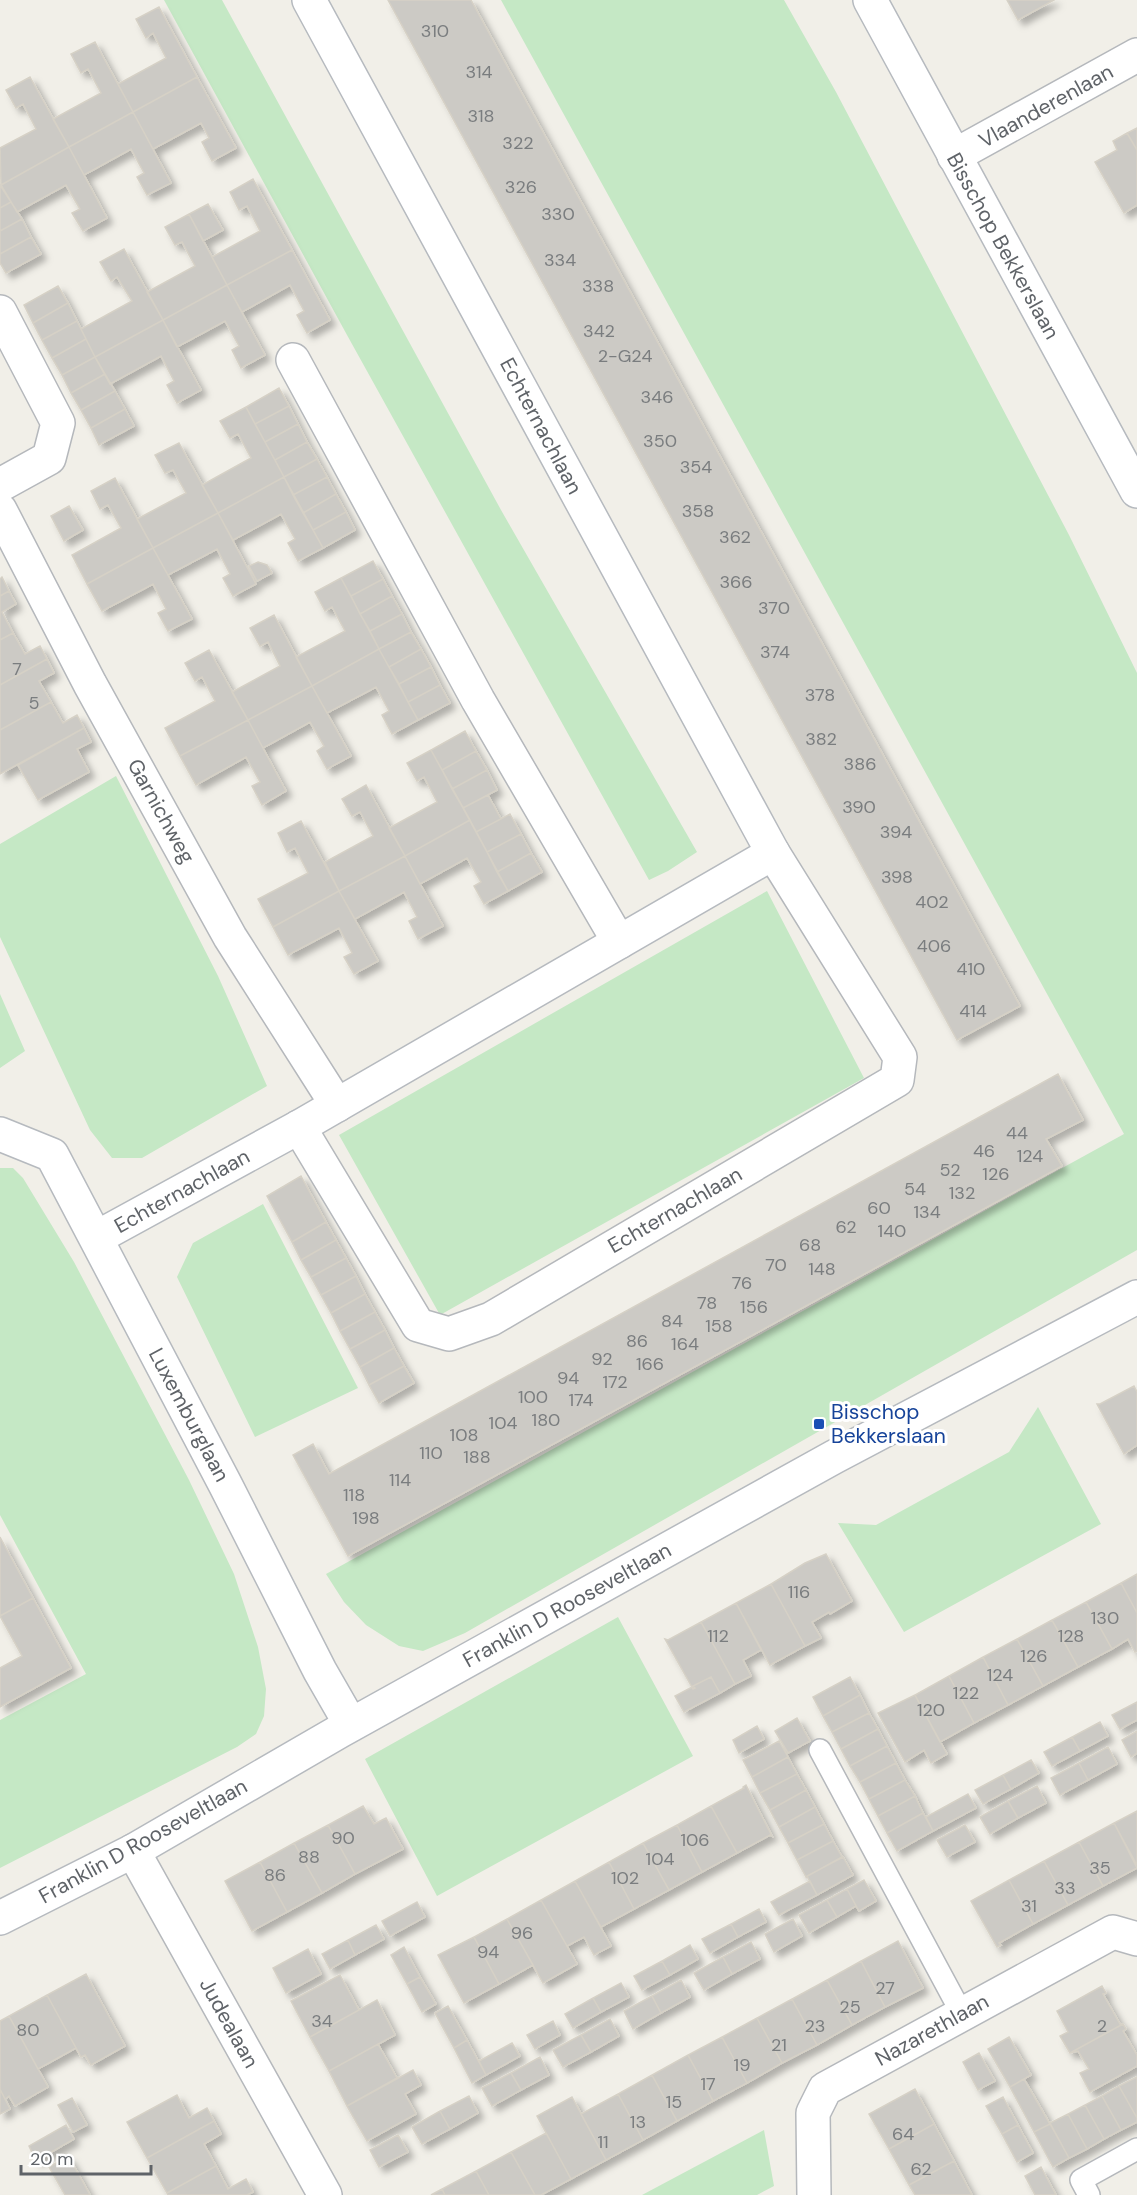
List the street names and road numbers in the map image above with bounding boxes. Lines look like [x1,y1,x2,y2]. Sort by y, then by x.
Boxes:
street label: Vlaanderenlaan [974,57,1118,155]
street label: Bisschop Bekkerslaan [940,148,1066,344]
street label: Echternachlaan [493,353,589,499]
street label: Garnichweg [121,754,201,869]
street label: Echternachlaan [109,1142,255,1240]
street label: Echternachlaan [603,1160,747,1260]
street label: Luxemburglaan [142,1343,236,1487]
street label: Franklin D Rooseveltlaan [458,1536,676,1674]
street label: Franklin D Rooseveltlaan [34,1772,252,1910]
street label: Judealaan [193,1973,265,2073]
street label: Nazarethlaan [870,1987,994,2073]

